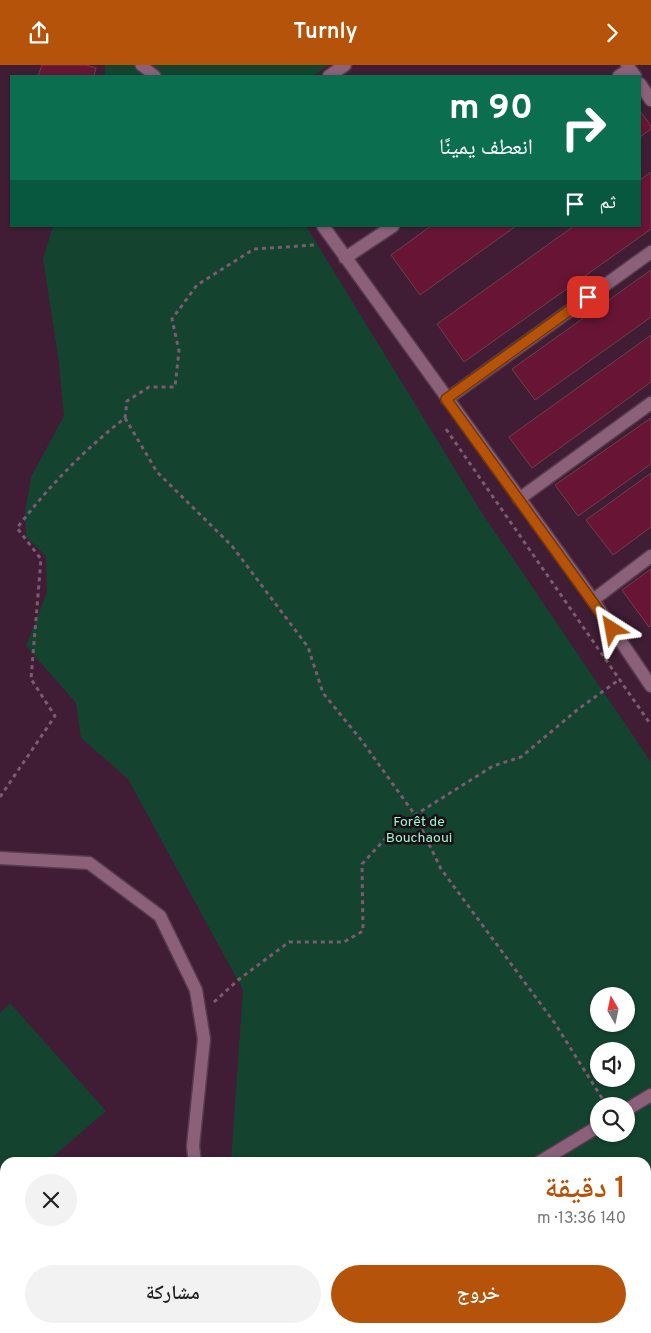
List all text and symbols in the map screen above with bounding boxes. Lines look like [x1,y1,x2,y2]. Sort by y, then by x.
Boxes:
icon: share [25,19,53,47]
text: Turnly [293,19,358,46]
icon: forward [598,19,626,47]
text: 90 m [449,87,533,131]
icon: right [551,95,616,160]
text: انعطف يمينًا [439,135,533,162]
icon: arrive [561,190,589,218]
text: ثم [599,191,616,215]
pin [567,276,609,318]
icon: arrive [574,283,602,311]
position arrow [585,602,637,654]
park label: Forêt de Bouchaoui [386,814,452,847]
north arrow [590,987,635,1033]
map controls [590,987,635,1142]
button: sound [590,1042,635,1087]
button: search [590,1097,635,1142]
text: 1 دقيقة [545,1171,626,1208]
button: close [25,1174,77,1226]
text: 140 m · 13:36 [537,1209,626,1229]
button: مشاركة [25,1265,321,1323]
button: خروج [331,1265,626,1323]

